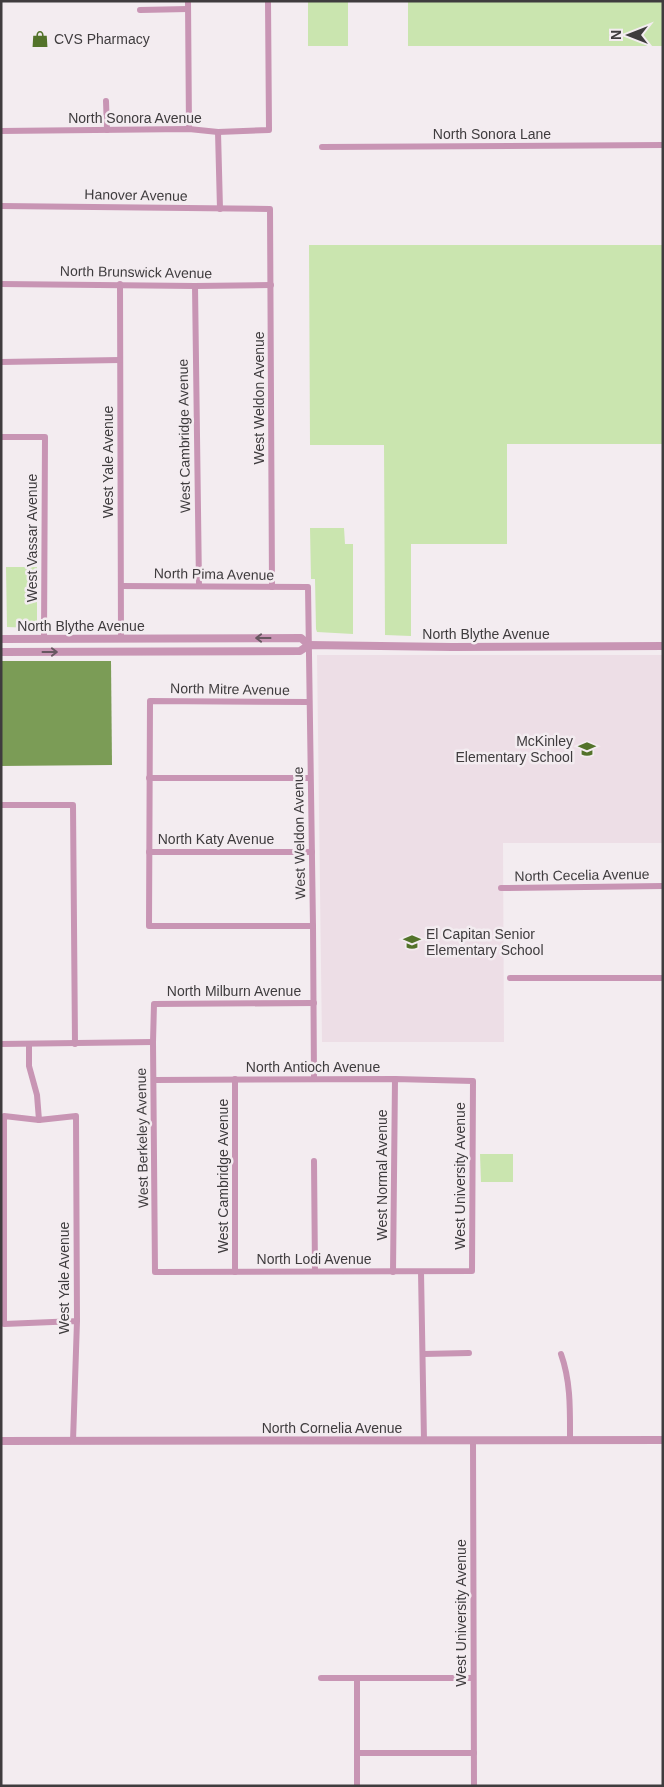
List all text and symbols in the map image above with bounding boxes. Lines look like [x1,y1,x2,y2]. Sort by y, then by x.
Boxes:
north arrow [604,10,654,60]
shop icon: CVS Pharmacy [30,29,50,49]
text: N [608,30,624,40]
place label: CVS Pharmacy [54,31,150,47]
street label: North Sonora Avenue [68,110,202,126]
street label: North Sonora Lane [433,126,551,142]
street label: Hanover Avenue [84,186,188,204]
street label: North Brunswick Avenue [60,263,212,281]
street label: West Weldon Avenue [251,331,267,465]
street label: West Cambridge Avenue [175,358,193,513]
street label: West Yale Avenue [100,405,116,518]
street label: West Vassar Avenue [24,474,40,602]
street label: North Pima Avenue [154,565,275,583]
street label: North Blythe Avenue [17,618,145,634]
street label: North Blythe Avenue [422,626,550,642]
one-way arrow [255,633,271,643]
one-way arrow [42,647,58,657]
street label: North Mitre Avenue [170,680,290,698]
place label: McKinley Elementary School [455,733,573,765]
school or university icon: McKinley Elementary School [577,739,597,759]
street label: West Weldon Avenue [290,766,308,900]
street label: North Katy Avenue [158,831,274,847]
street label: North Cecelia Avenue [514,866,650,884]
place label: El Capitan Senior Elementary School [426,926,544,958]
school or university icon: El Capitan Senior Elementary School [402,932,422,952]
street label: North Milburn Avenue [167,983,301,999]
street label: North Antioch Avenue [246,1059,380,1075]
street label: West Berkeley Avenue [133,1067,151,1208]
street label: West Cambridge Avenue [215,1099,231,1253]
street label: West University Avenue [452,1102,468,1250]
street label: West Normal Avenue [374,1109,390,1241]
street label: West Yale Avenue [56,1221,72,1334]
street label: North Lodi Avenue [257,1251,372,1267]
street label: North Cornelia Avenue [262,1420,403,1436]
street label: West University Avenue [453,1539,469,1687]

